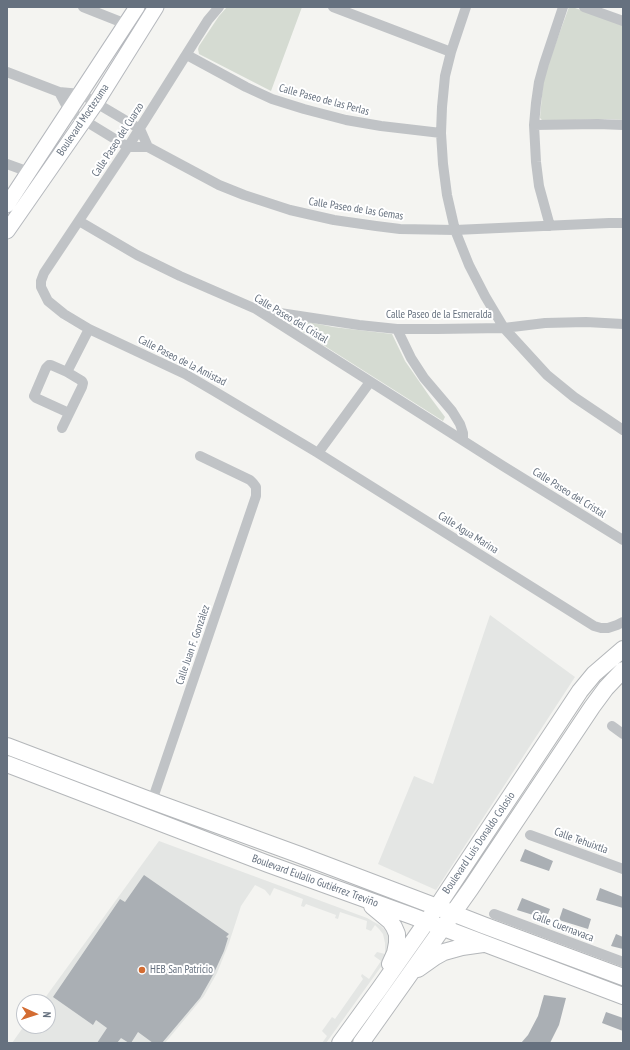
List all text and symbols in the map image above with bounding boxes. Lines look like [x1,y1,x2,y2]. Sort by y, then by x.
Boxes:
street label: Boulevard Moctezuma [54,82,112,158]
street label: Calle Paseo de las Perlas [277,82,371,118]
street label: Calle Paseo del Cuarzo [89,101,147,179]
street label: Calle Paseo de las Gemas [308,195,404,223]
street label: Calle Paseo del Cristal [252,292,330,346]
street label: Calle Paseo de la Esmeralda [386,308,492,322]
street label: Calle Paseo de la Amistad [136,333,228,389]
street label: Calle Paseo del Cristal [530,465,608,521]
street label: Calle Agua Marina [435,509,501,557]
street label: Calle Juan F. González [173,603,213,687]
street label: Boulevard Luis Donaldo Colosio [440,790,518,896]
street label: Calle Tehuixtla [552,825,610,857]
street label: Boulevard Eulalio Gutiérrez Treviño [250,852,380,910]
street label: Calle Cuernavaca [530,909,596,945]
place label: HEB San Patricio [150,963,213,977]
marker: HEB San Patricio [137,965,147,975]
north arrow [16,994,56,1034]
text: N [40,1011,54,1018]

